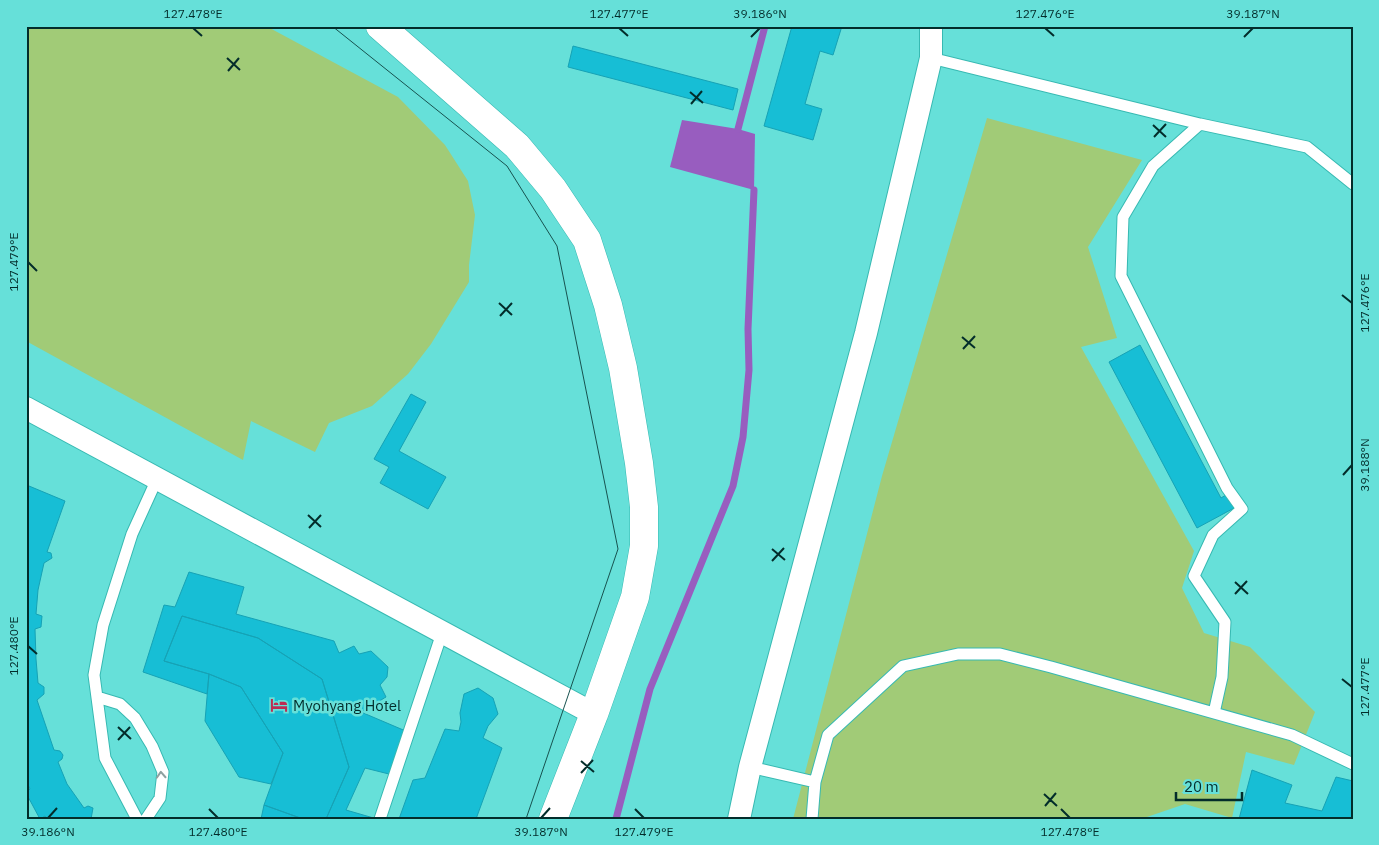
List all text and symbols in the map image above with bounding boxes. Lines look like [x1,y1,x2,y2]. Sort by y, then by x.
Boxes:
text: 127.478°E [163,6,223,21]
text: 127.477°E [589,6,649,21]
text: 39.186°N [733,6,787,21]
text: 127.476°E [1015,6,1075,21]
text: 39.187°N [1226,6,1280,21]
text: 127.479°E [6,232,21,292]
text: 127.476°E [1357,273,1372,333]
text: 39.188°N [1357,438,1372,492]
text: 127.480°E [6,616,21,676]
text: 127.477°E [1357,657,1372,717]
hotel icon: Myohyang Hotel [269,695,289,715]
place label: Myohyang Hotel [293,696,401,715]
one-way arrow [155,770,166,778]
scale bar [1176,770,1243,802]
text: 20 m [1184,777,1219,796]
text: 39.186°N [21,824,75,839]
text: 127.480°E [188,824,248,839]
text: 39.187°N [514,824,568,839]
text: 127.479°E [614,824,674,839]
text: 127.478°E [1040,824,1100,839]

